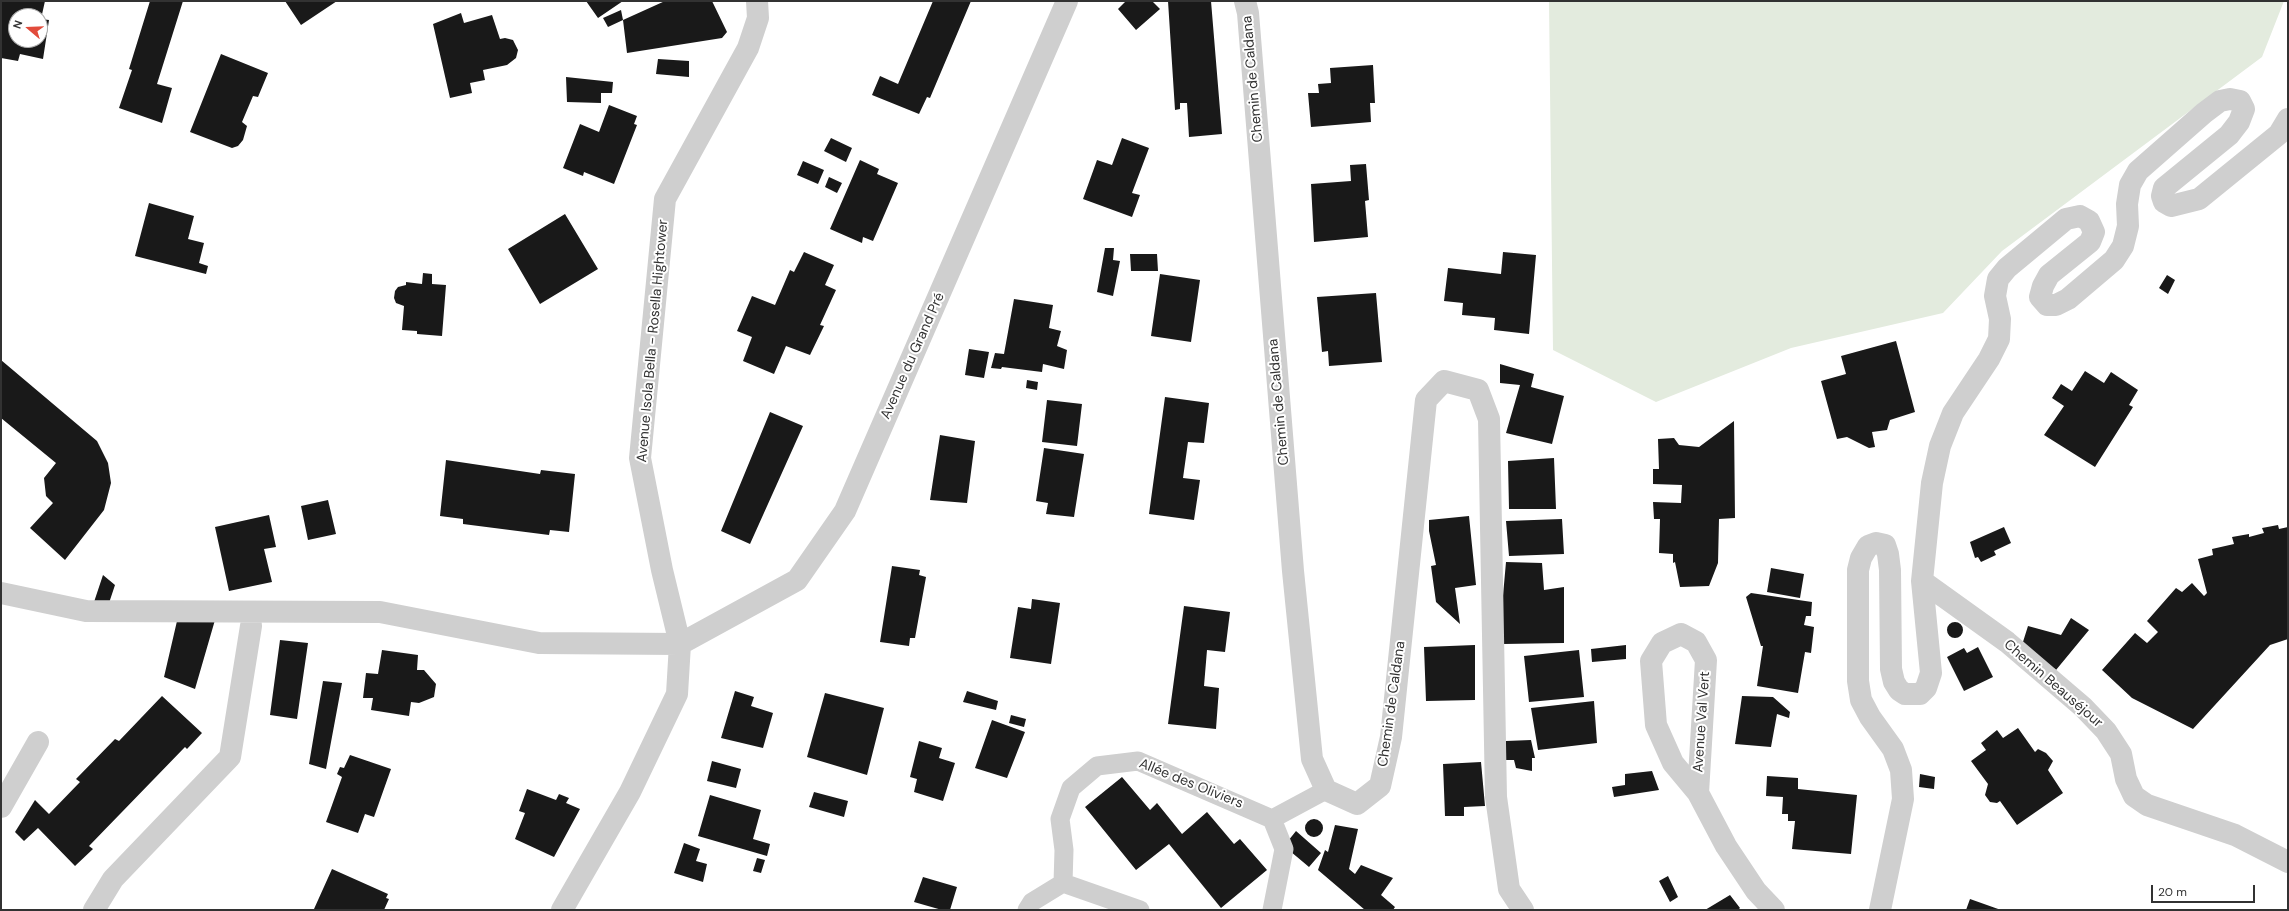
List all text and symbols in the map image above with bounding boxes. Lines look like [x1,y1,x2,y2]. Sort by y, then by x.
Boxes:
north arrow [8,8,48,48]
street label: Chemin de Caldana [1239,15,1267,143]
text: N [10,18,26,30]
street label: Avenue Isola Bella - Rosella Hightower [634,219,672,463]
street label: Avenue du Grand Pré [878,290,948,422]
street label: Chemin de Caldana [1265,338,1293,466]
street label: Chemin Beauséjour [2000,636,2106,732]
street label: Chemin de Caldana [1375,640,1409,768]
street label: Avenue Val Vert [1690,671,1714,773]
street label: Allée des Oliviers [1136,755,1246,813]
scale bar [2153,877,2257,903]
text: 20 m [2158,884,2187,900]

